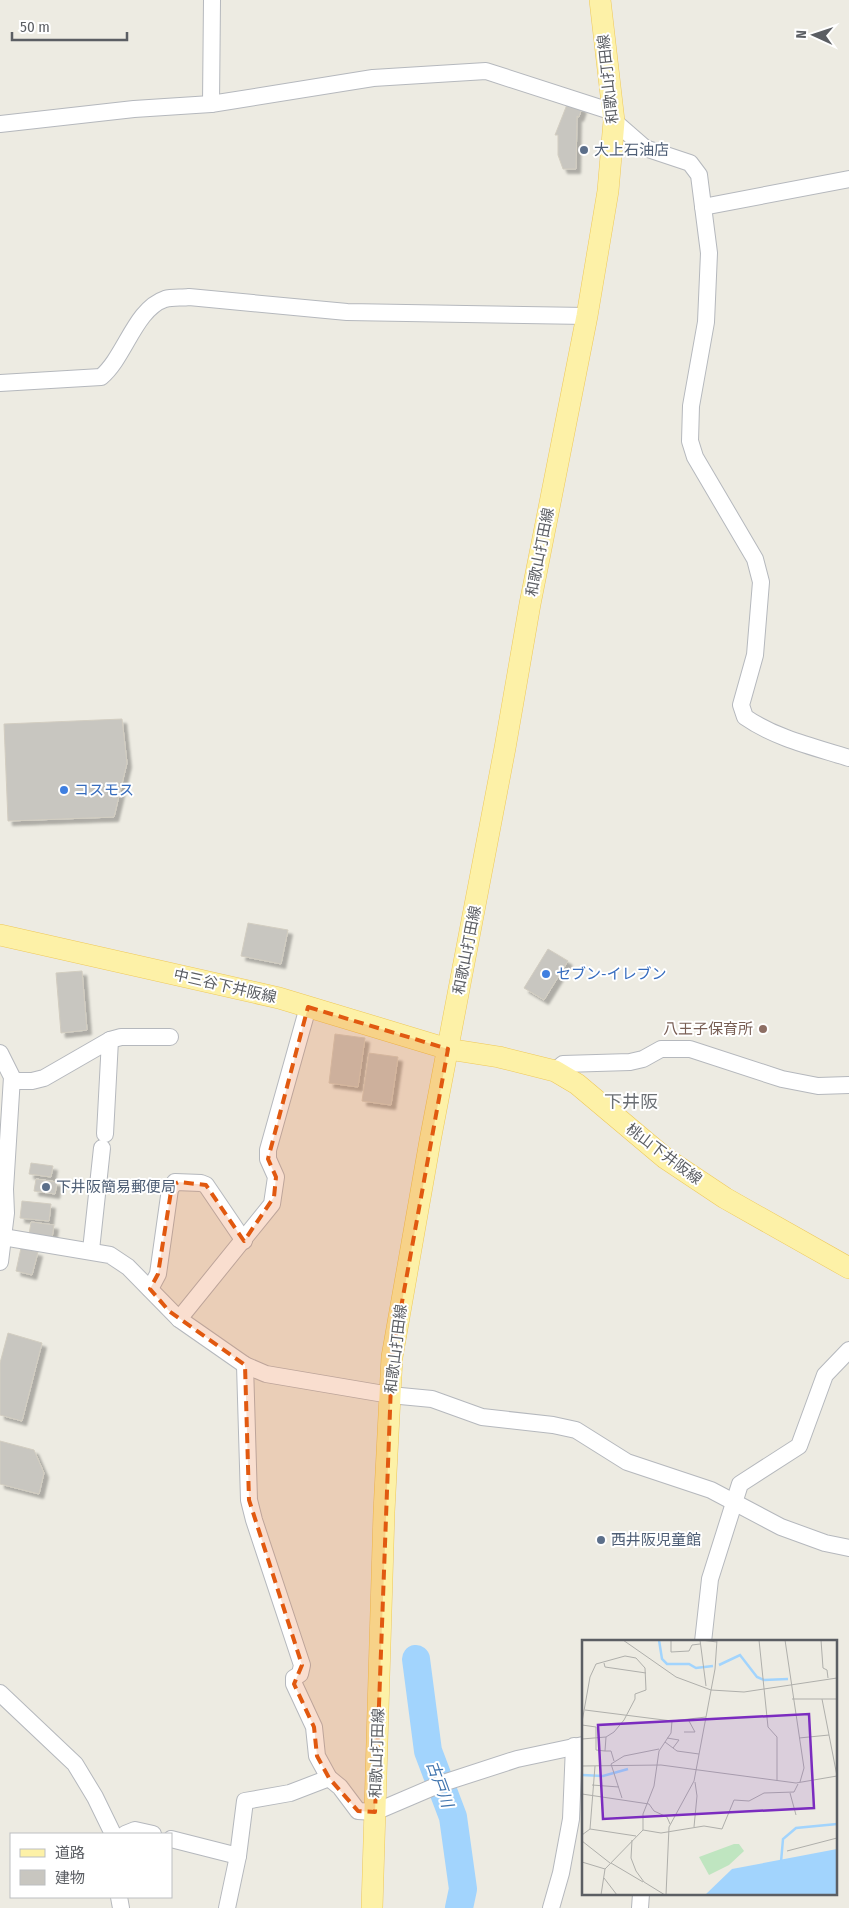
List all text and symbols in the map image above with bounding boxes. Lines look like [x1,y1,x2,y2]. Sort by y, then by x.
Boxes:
scale bar [12,10,128,42]
north arrow [789,10,839,60]
text: 50 m [20,18,50,36]
text: N [793,30,810,39]
street label: 和歌山打田線 [594,33,622,125]
place label: 大上石油店 [594,141,669,159]
marker: 大上石油店 [578,144,590,156]
street label: 和歌山打田線 [523,506,557,598]
place label: コスモス [74,781,134,799]
marker: コスモス [58,784,70,796]
street label: 和歌山打田線 [450,904,484,996]
street label: 中三谷下井阪線 [172,965,278,1007]
place label: セブン-イレブン [556,965,667,983]
marker: セブン-イレブン [540,968,552,980]
place label: 八王子保育所 [663,1020,753,1038]
marker: 八王子保育所 [757,1023,769,1035]
district label: 下井阪 [604,1091,658,1113]
street label: 桃山下井阪線 [623,1120,705,1188]
place label: 下井阪簡易郵便局 [56,1178,176,1196]
marker: 下井阪簡易郵便局 [40,1181,52,1193]
street label: 和歌山打田線 [382,1303,410,1395]
place label: 西井阪児童館 [611,1531,701,1549]
marker: 西井阪児童館 [595,1534,607,1546]
inset map [582,1640,836,1896]
street label: 和歌山打田線 [366,1708,388,1798]
water label: 古戸川 [423,1758,458,1812]
legend [10,1833,172,1898]
text: 道路 [55,1844,85,1862]
text: 建物 [55,1869,85,1887]

